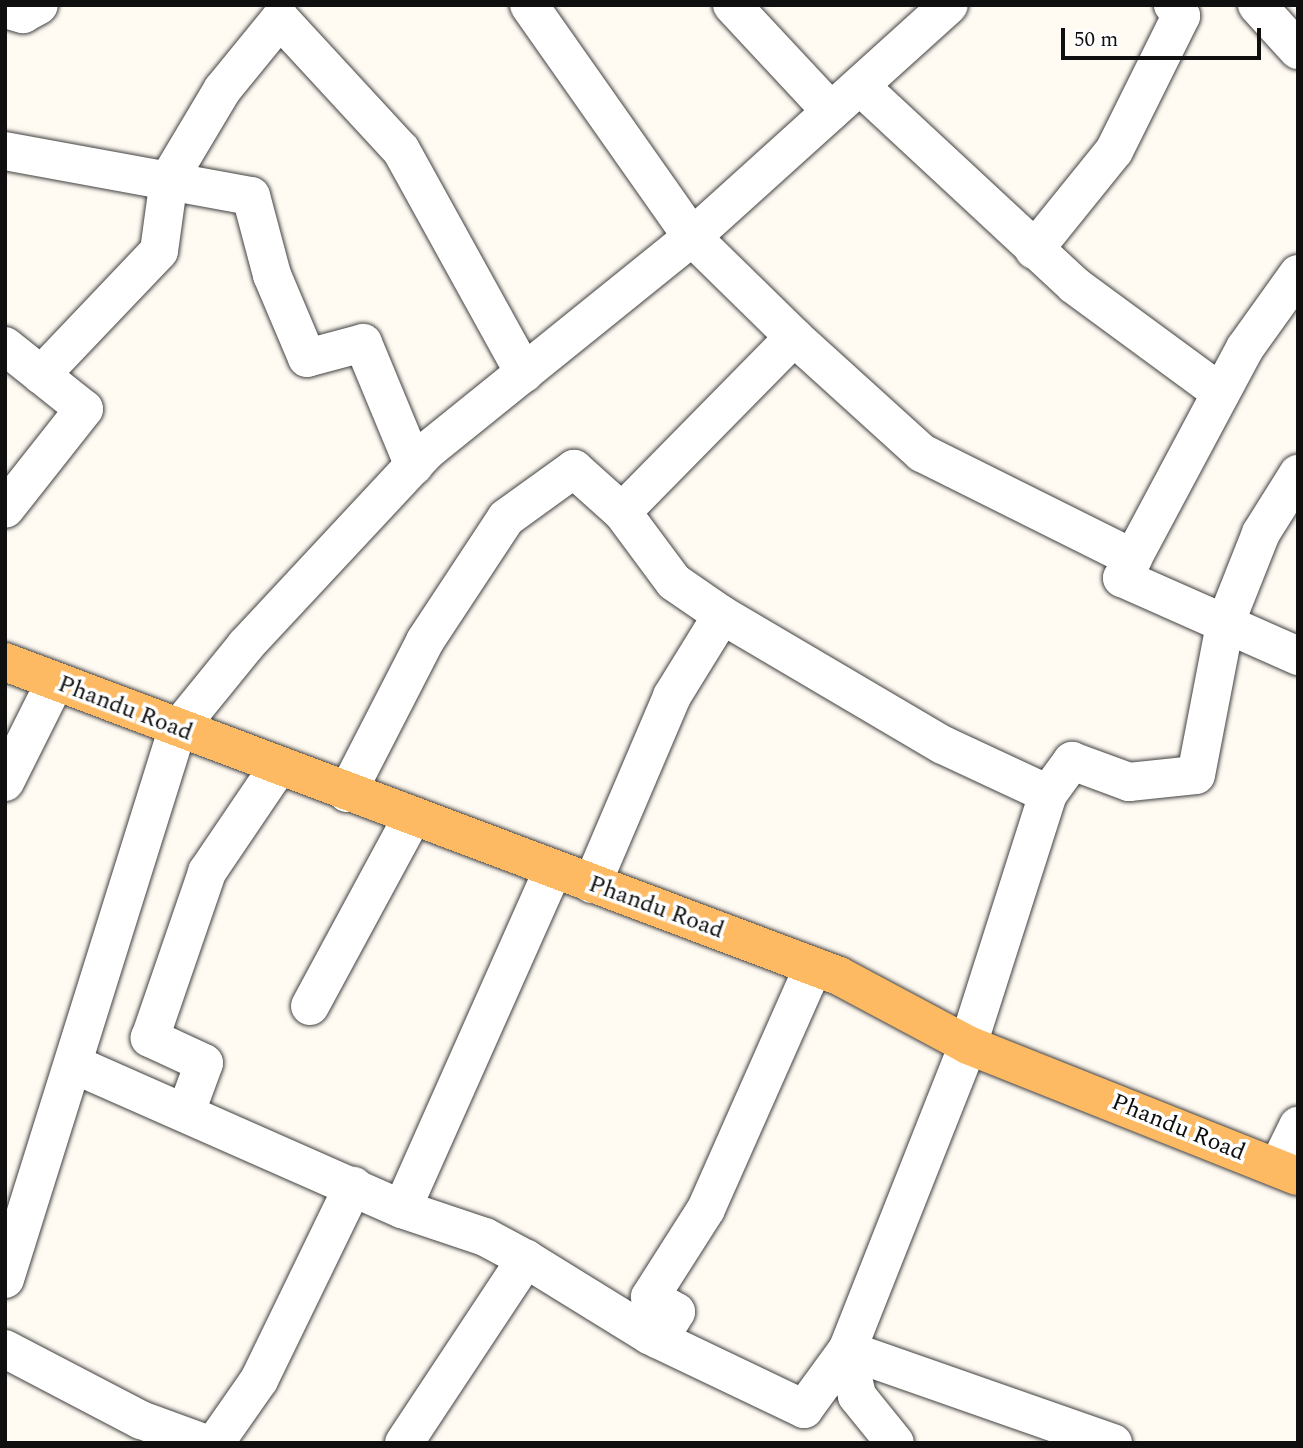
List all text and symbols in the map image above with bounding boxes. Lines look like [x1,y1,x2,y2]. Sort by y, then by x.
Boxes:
scale bar [1065,14,1264,58]
text: 50 m [1074,24,1118,56]
street label: Phandu Road [54,670,196,748]
street label: Phandu Road [584,870,728,946]
street label: Phandu Road [1107,1088,1249,1168]

